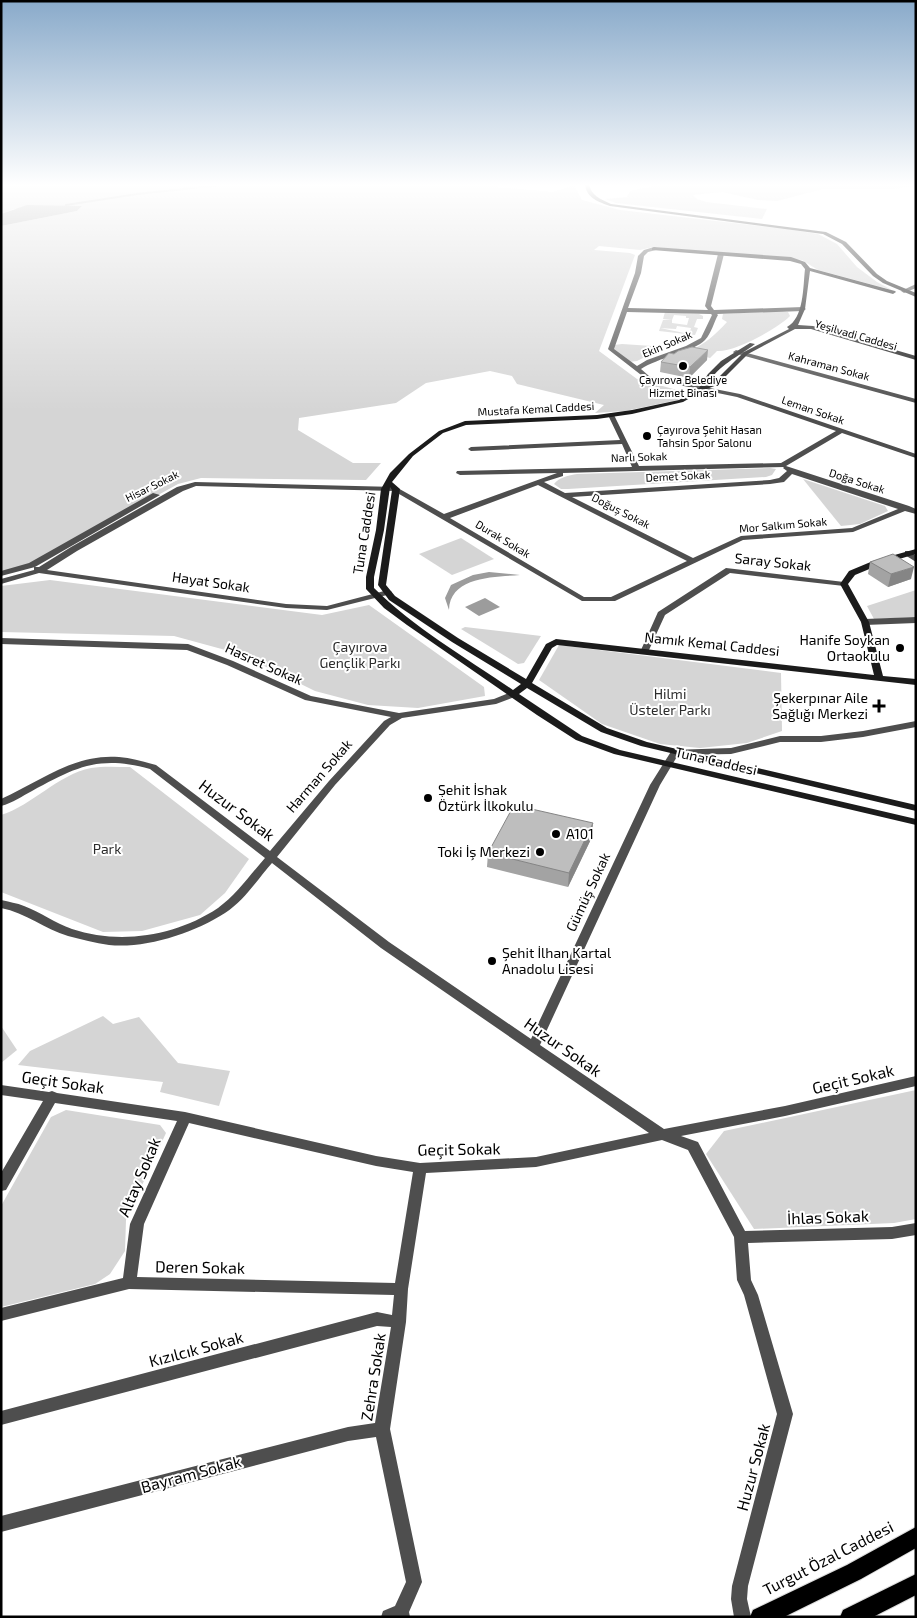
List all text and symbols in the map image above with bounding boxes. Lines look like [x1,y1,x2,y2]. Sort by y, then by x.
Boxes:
street label: Yeşilvadi Caddesi [813,317,899,353]
street label: Ekin Sokak [640,327,694,360]
street label: Kahraman Sokak [787,348,872,383]
marker: Çayırova Belediye Hizmet Binası [677,360,689,372]
place label: Çayırova Belediye Hizmet Binası [639,373,727,399]
street label: Leman Sokak [780,393,847,426]
street label: Mustafa Kemal Caddesi [477,399,595,418]
place label: Çayırova Şehit Hasan Tahsin Spor Salonu [657,423,762,449]
marker: Çayırova Şehit Hasan Tahsin Spor Salonu [641,430,653,442]
street label: Narlı Sokak [611,449,668,464]
street label: Doğa Sokak [828,465,887,496]
street label: Hisar Sokak [123,467,181,504]
street label: Demet Sokak [645,467,711,484]
street label: Tuna Caddesi [349,490,378,576]
street label: Doğuş Sokak [589,490,653,532]
street label: Mor Salkım Sokak [739,514,828,535]
street label: Durak Sokak [473,517,533,560]
street label: Saray Sokak [734,549,812,574]
street label: Hayat Sokak [171,568,251,595]
street label: Namık Kemal Caddesi [644,628,780,659]
place label: Hanife Soykan Ortaokulu [799,631,890,664]
park label: Çayırova Gençlik Parkı [319,638,401,672]
street label: Hasret Sokak [223,639,306,688]
marker: Hanife Soykan Ortaokulu [894,642,906,654]
park label: Hilmi Üsteler Parkı [629,685,711,718]
place label: Şekerpınar Aile Sağlığı Merkezi [772,689,868,722]
marker: Şekerpınar Aile Sağlığı Merkezi [872,699,886,713]
street label: Harman Sokak [282,736,355,816]
street label: Tuna Caddesi [673,743,759,778]
street label: Huzur Sokak [196,775,279,844]
place label: Şehit İshak Öztürk İlkokulu [438,781,533,814]
marker: Şehit İshak Öztürk İlkokulu [422,792,434,804]
place label: A101 [566,825,594,842]
marker: A101 [550,828,562,840]
park label: Park [93,840,121,857]
place label: Toki İş Merkezi [437,843,530,861]
marker: Toki İş Merkezi [534,846,546,858]
street label: Gümüş Sokak [562,850,614,934]
place label: Şehit İlhan Kartal Anadolu Lisesi [502,944,612,977]
marker: Şehit İlhan Kartal Anadolu Lisesi [486,955,498,967]
street label: Huzur Sokak [521,1013,606,1080]
street label: Geçit Sokak [810,1060,896,1098]
street label: Geçit Sokak [20,1066,106,1098]
street label: Altay Sokak [113,1134,164,1219]
street label: Geçit Sokak [417,1138,501,1160]
street label: İhlas Sokak [787,1206,869,1227]
street label: Deren Sokak [155,1256,245,1277]
street label: Kızılcık Sokak [147,1327,245,1370]
street label: Zehra Sokak [356,1332,389,1422]
street label: Huzur Sokak [732,1421,773,1513]
street label: Bayram Sokak [139,1451,243,1496]
street label: Turgut Özal Caddesi [760,1517,896,1599]

